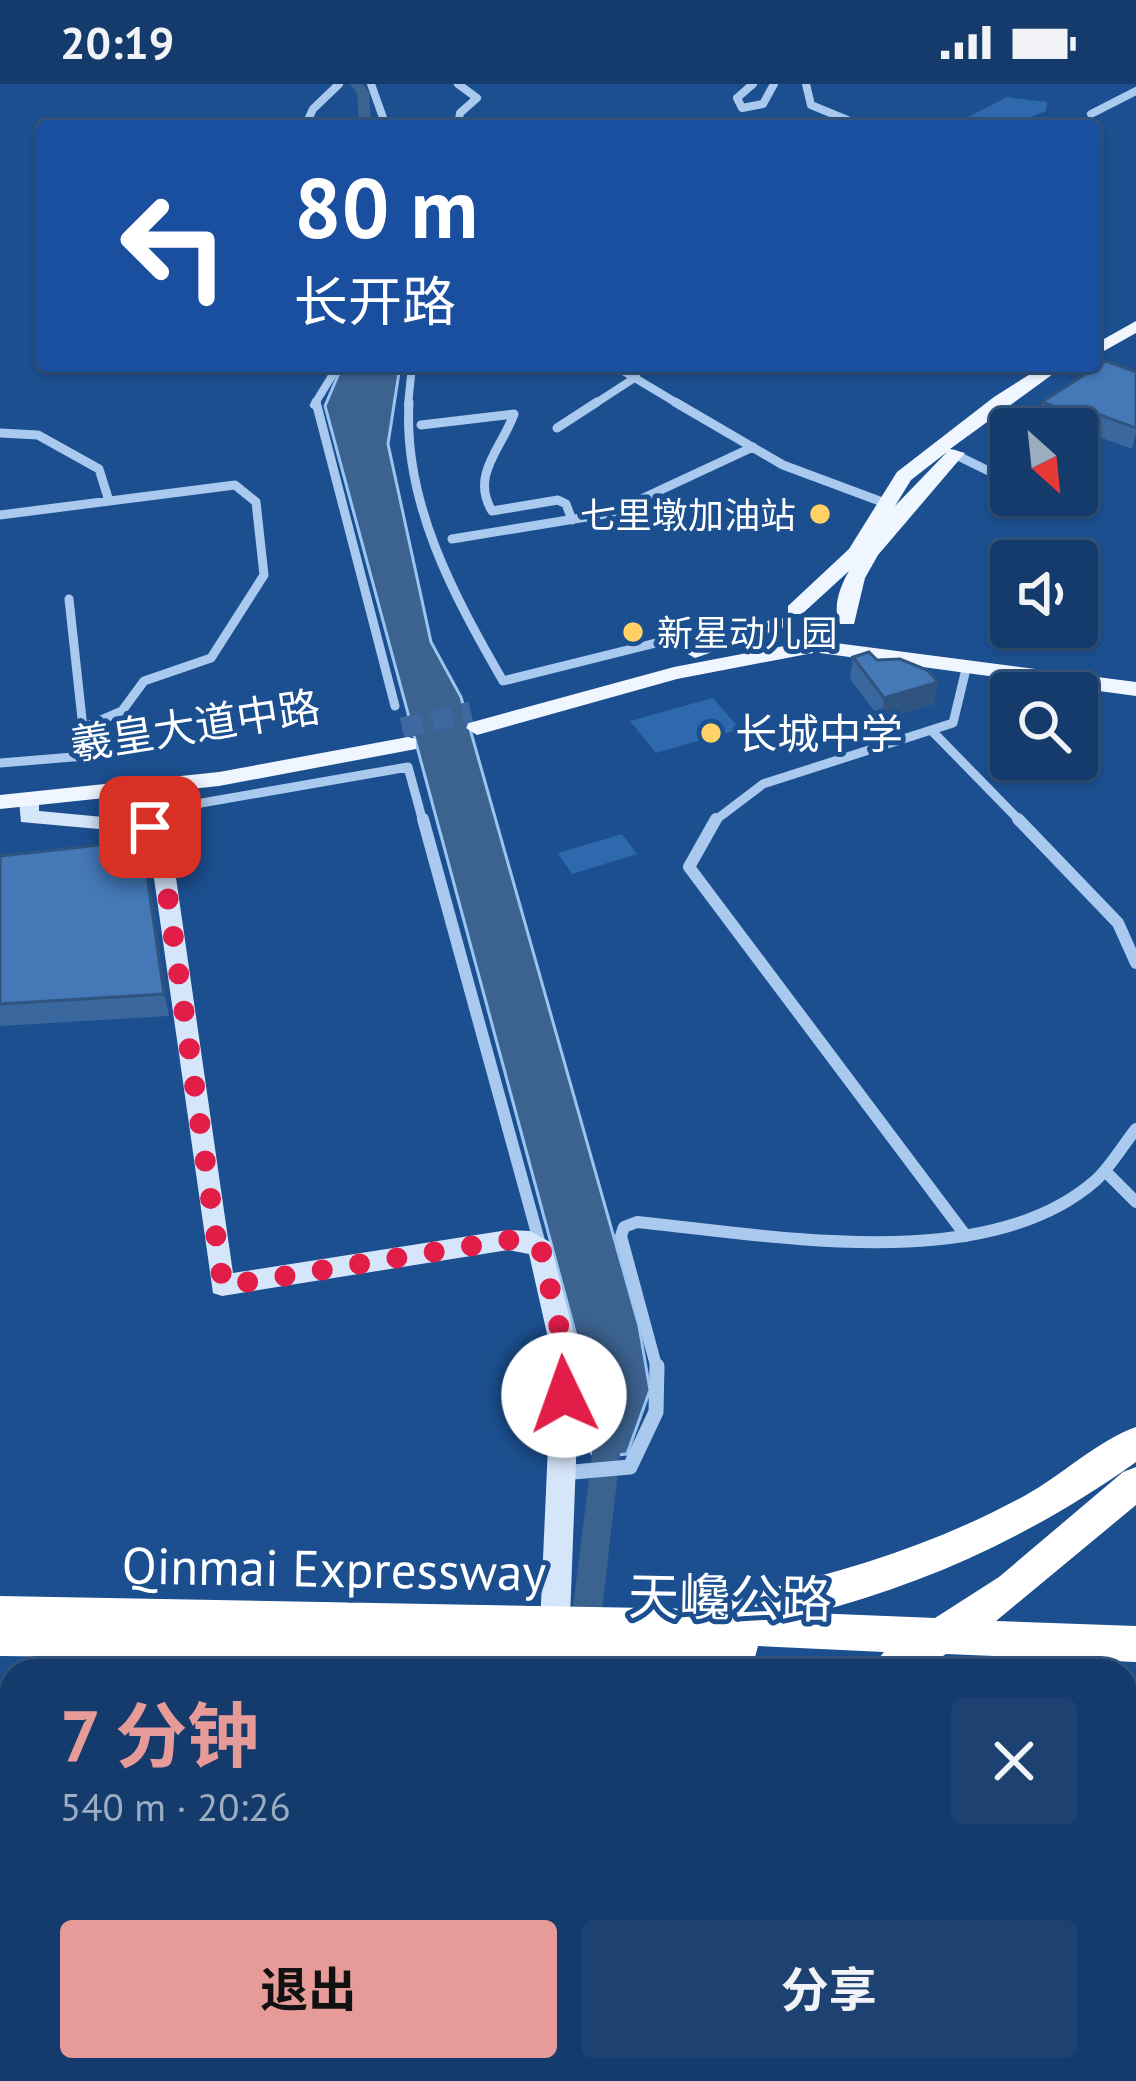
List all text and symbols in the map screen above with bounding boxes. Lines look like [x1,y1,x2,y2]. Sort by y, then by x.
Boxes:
text: 20:19 [60,13,174,71]
text: 80 m [294,152,478,261]
icon: left [96,168,252,324]
text: 长开路 [294,266,456,336]
north arrow [990,408,1098,516]
map controls [990,408,1098,780]
place label: 七里墩加油站 [580,491,796,538]
marker: 七里墩加油站 [807,501,833,527]
button: sound [990,540,1098,648]
place label: 新星动儿园 [657,609,837,656]
marker: 新星动儿园 [620,619,646,645]
button: search [990,672,1098,780]
street label: 羲皇大道中路 [66,678,324,772]
place label: 长城中学 [735,706,903,761]
marker: 长城中学 [698,720,724,746]
pin [99,776,201,878]
icon: arrive [117,794,183,860]
position arrow [501,1332,627,1458]
street label: Qinmai Expressway [121,1531,547,1605]
street label: 天巉公路 [627,1562,833,1632]
text: 7 分钟 [60,1689,259,1782]
button: close [951,1698,1077,1824]
text: 540 m · 20:26 [60,1781,291,1832]
button: 退出 [60,1920,557,2058]
button: 分享 [581,1920,1077,2058]

